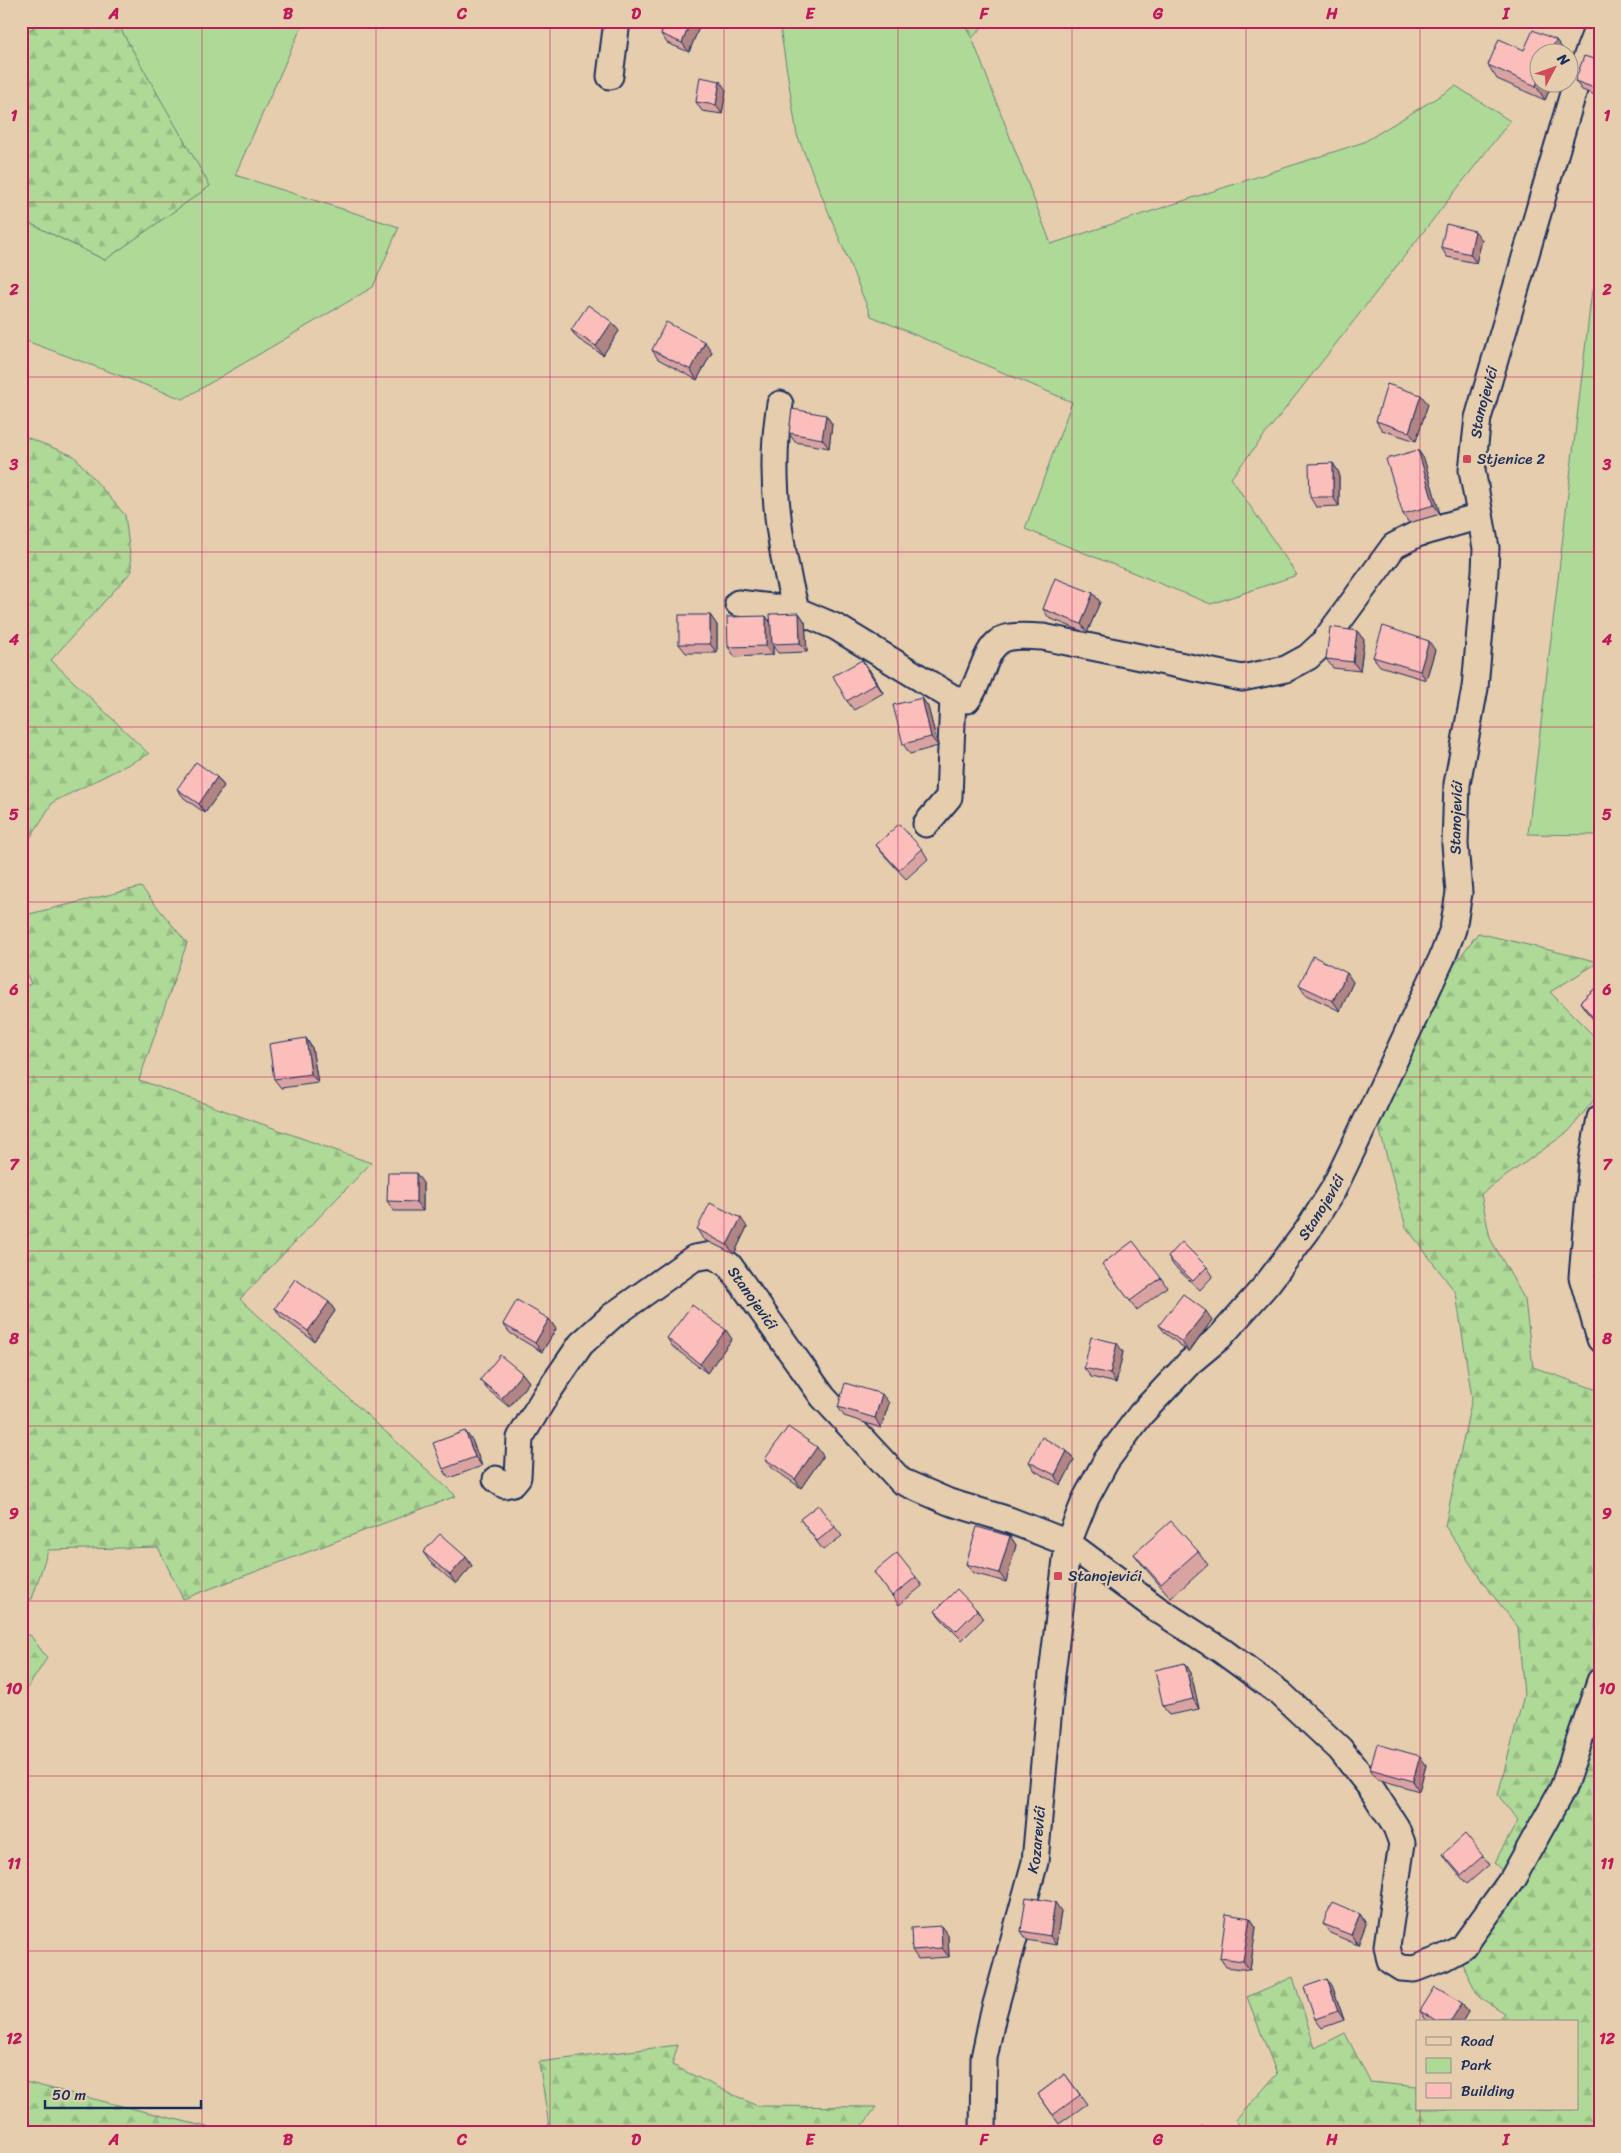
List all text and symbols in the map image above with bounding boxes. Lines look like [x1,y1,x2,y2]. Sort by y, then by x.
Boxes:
text: A [108,0,119,28]
text: B [283,0,294,28]
text: C [456,0,468,28]
text: D [631,0,641,28]
text: E [806,0,816,28]
text: F [979,0,990,28]
text: G [1152,0,1164,28]
text: H [1325,0,1338,28]
text: I [1502,0,1511,28]
north arrow [1528,42,1578,92]
text: N [1550,47,1576,72]
text: 1 [11,101,18,130]
text: 1 [1604,101,1611,130]
text: 2 [8,275,19,304]
text: 2 [1601,275,1612,304]
street label: Stanojevići [1463,362,1506,440]
place label: Stjenice 2 [1477,446,1545,472]
text: 3 [9,450,19,479]
text: 3 [1602,450,1612,479]
marker: Stjenice 2 [1461,453,1473,465]
text: 4 [8,625,19,654]
text: 4 [1601,625,1612,654]
street label: Stanojevići [1442,778,1470,856]
text: 5 [9,800,19,829]
text: 5 [1602,800,1612,829]
text: 6 [8,975,19,1004]
text: 6 [1601,975,1612,1004]
text: 7 [9,1150,20,1179]
text: 7 [1602,1150,1613,1179]
street label: Stanojevići [1291,1169,1352,1246]
street label: Stanojevići [721,1261,785,1336]
text: 8 [8,1324,19,1353]
text: 8 [1601,1324,1612,1353]
text: 9 [9,1499,19,1528]
text: 9 [1602,1499,1612,1528]
place label: Stanojevići [1068,1563,1142,1589]
marker: Stanojevići [1052,1570,1064,1582]
text: 10 [6,1674,22,1703]
text: 10 [1599,1674,1615,1703]
street label: Kozarevići [1019,1804,1053,1876]
text: 11 [7,1849,21,1878]
text: 11 [1600,1849,1614,1878]
legend [1416,2020,1578,2110]
text: 12 [6,2024,23,2053]
text: 12 [1599,2024,1616,2053]
text: Road [1461,2028,1494,2054]
text: Park [1461,2052,1492,2078]
scale bar [45,2078,201,2110]
text: Building [1461,2078,1515,2104]
text: 50 m [52,2082,87,2108]
text: A [108,2125,119,2153]
text: B [283,2125,294,2153]
text: C [456,2125,468,2153]
text: D [631,2125,641,2153]
text: E [806,2125,816,2153]
text: F [979,2125,990,2153]
text: G [1152,2125,1164,2153]
text: H [1325,2125,1338,2153]
text: I [1502,2125,1511,2153]

